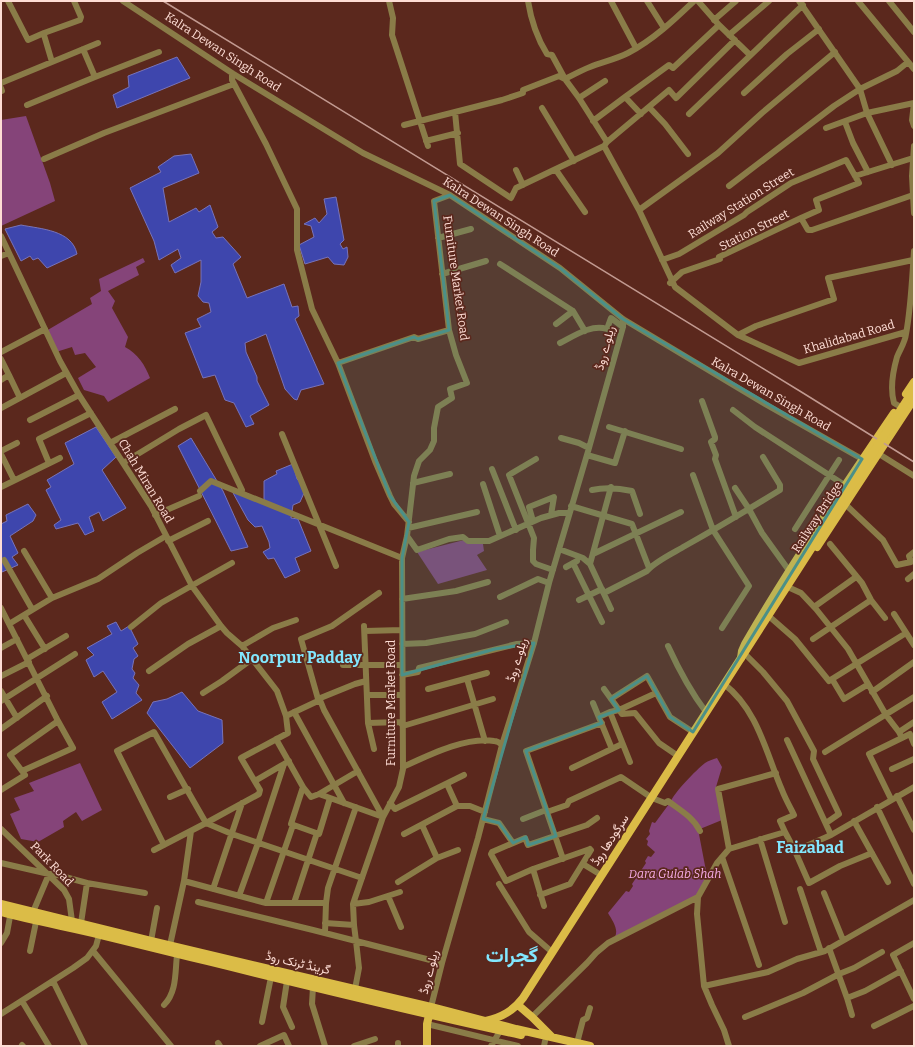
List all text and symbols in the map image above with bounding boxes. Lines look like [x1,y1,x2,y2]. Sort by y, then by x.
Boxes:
street label: Kalra Dewan Singh Road [162,9,284,95]
street label: Railway Station Street [685,165,797,241]
street label: Kalra Dewan Singh Road [440,174,562,260]
street label: Station Street [717,206,791,254]
street label: Furniture Market Road [440,215,472,341]
street label: Khalidabad Road [802,317,896,357]
street label: ریلوے روڈ [592,324,619,372]
street label: Kalra Dewan Singh Road [709,354,833,434]
street label: Chah Miran Road [115,437,177,525]
street label: Railway Bridge [789,479,845,555]
street label: ریلوے روڈ [504,636,531,684]
street label: Furniture Market Road [384,640,398,766]
district label: Noorpur Padday [238,648,362,667]
street label: سرگودھا روڈ [588,812,633,869]
district label: Faizabad [776,838,844,857]
street label: Park Road [28,839,76,889]
park label: Dara Gulab Shah [629,867,721,881]
district label: گجرات [486,943,538,968]
street label: ریلوے روڈ [417,948,442,996]
street label: گرینڈ ٹرنک روڈ [264,949,332,978]

